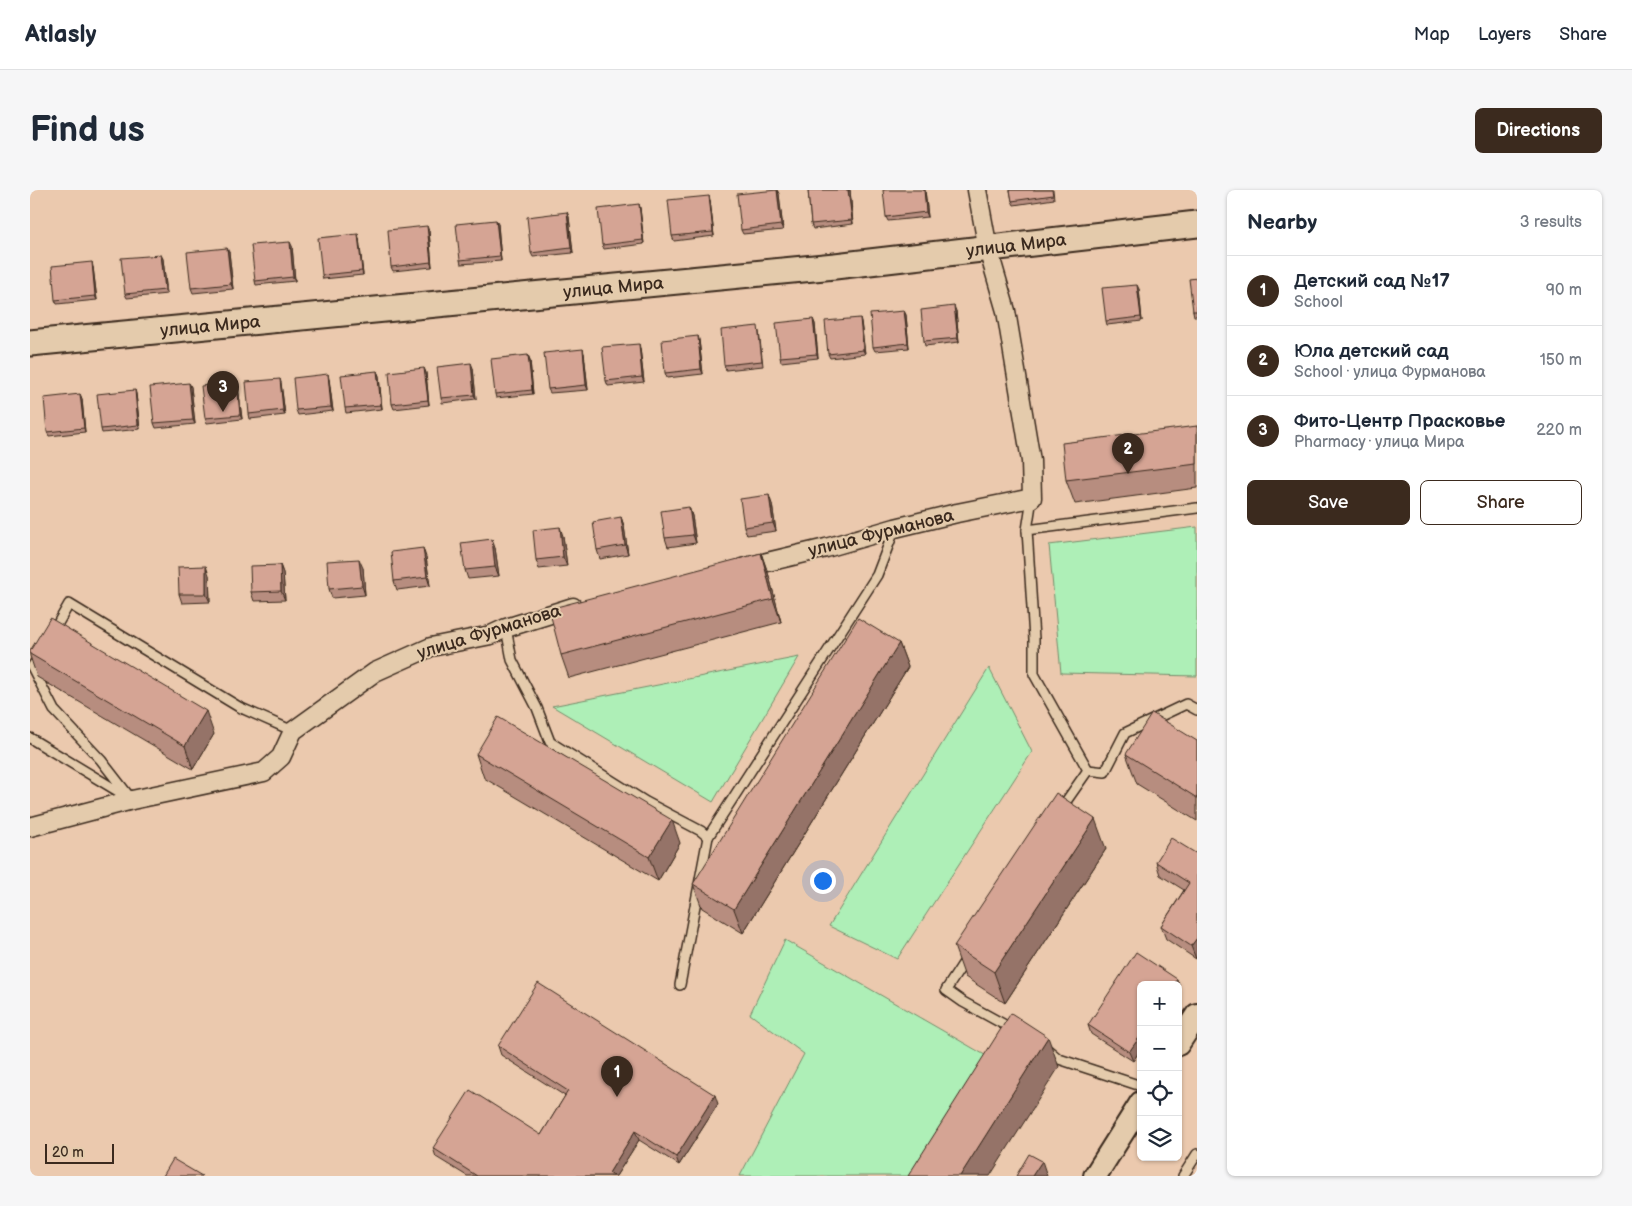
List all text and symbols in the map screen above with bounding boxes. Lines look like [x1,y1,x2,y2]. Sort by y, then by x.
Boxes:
text: Atlasly [25,20,96,49]
text: Map [1414,24,1450,45]
text: Layers [1478,24,1531,45]
text: Share [1559,24,1607,45]
button: Directions [1475,108,1602,153]
text: Find us [30,109,145,152]
text: Nearby [1247,210,1317,235]
text: 3 results [1520,213,1582,232]
street label: улица Мира [965,229,1068,261]
text: Детский сад №17 [1294,270,1450,293]
street label: улица Мира [562,272,665,302]
text: 1 [1260,281,1266,300]
text: 90 m [1546,281,1582,300]
text: School [1294,293,1343,312]
street label: улица Мира [159,310,262,341]
text: Юла детский сад [1294,340,1449,363]
text: 2 [1258,351,1268,370]
text: 150 m [1540,351,1582,370]
text: School · улица Фурманова [1294,363,1486,382]
pin: 3 [207,371,239,412]
text: Фито-Центр Прасковье [1294,410,1505,433]
text: 3 [1258,421,1268,440]
text: 220 m [1536,421,1582,440]
pin: 2 [1112,433,1144,474]
text: Pharmacy · улица Мира [1294,433,1464,452]
button: Save [1247,480,1410,525]
button: Share [1420,480,1582,525]
street label: улица Фурманова [806,505,956,561]
street label: улица Фурманова [415,600,564,664]
your location [810,868,836,894]
map controls [1137,981,1182,1161]
button: + [1137,981,1182,1026]
button: − [1137,1026,1182,1071]
pin: 1 [601,1056,633,1097]
button: locate [1137,1071,1182,1116]
button: layers [1137,1116,1182,1161]
scale bar [45,1141,114,1164]
text: 20 m [52,1144,84,1161]

